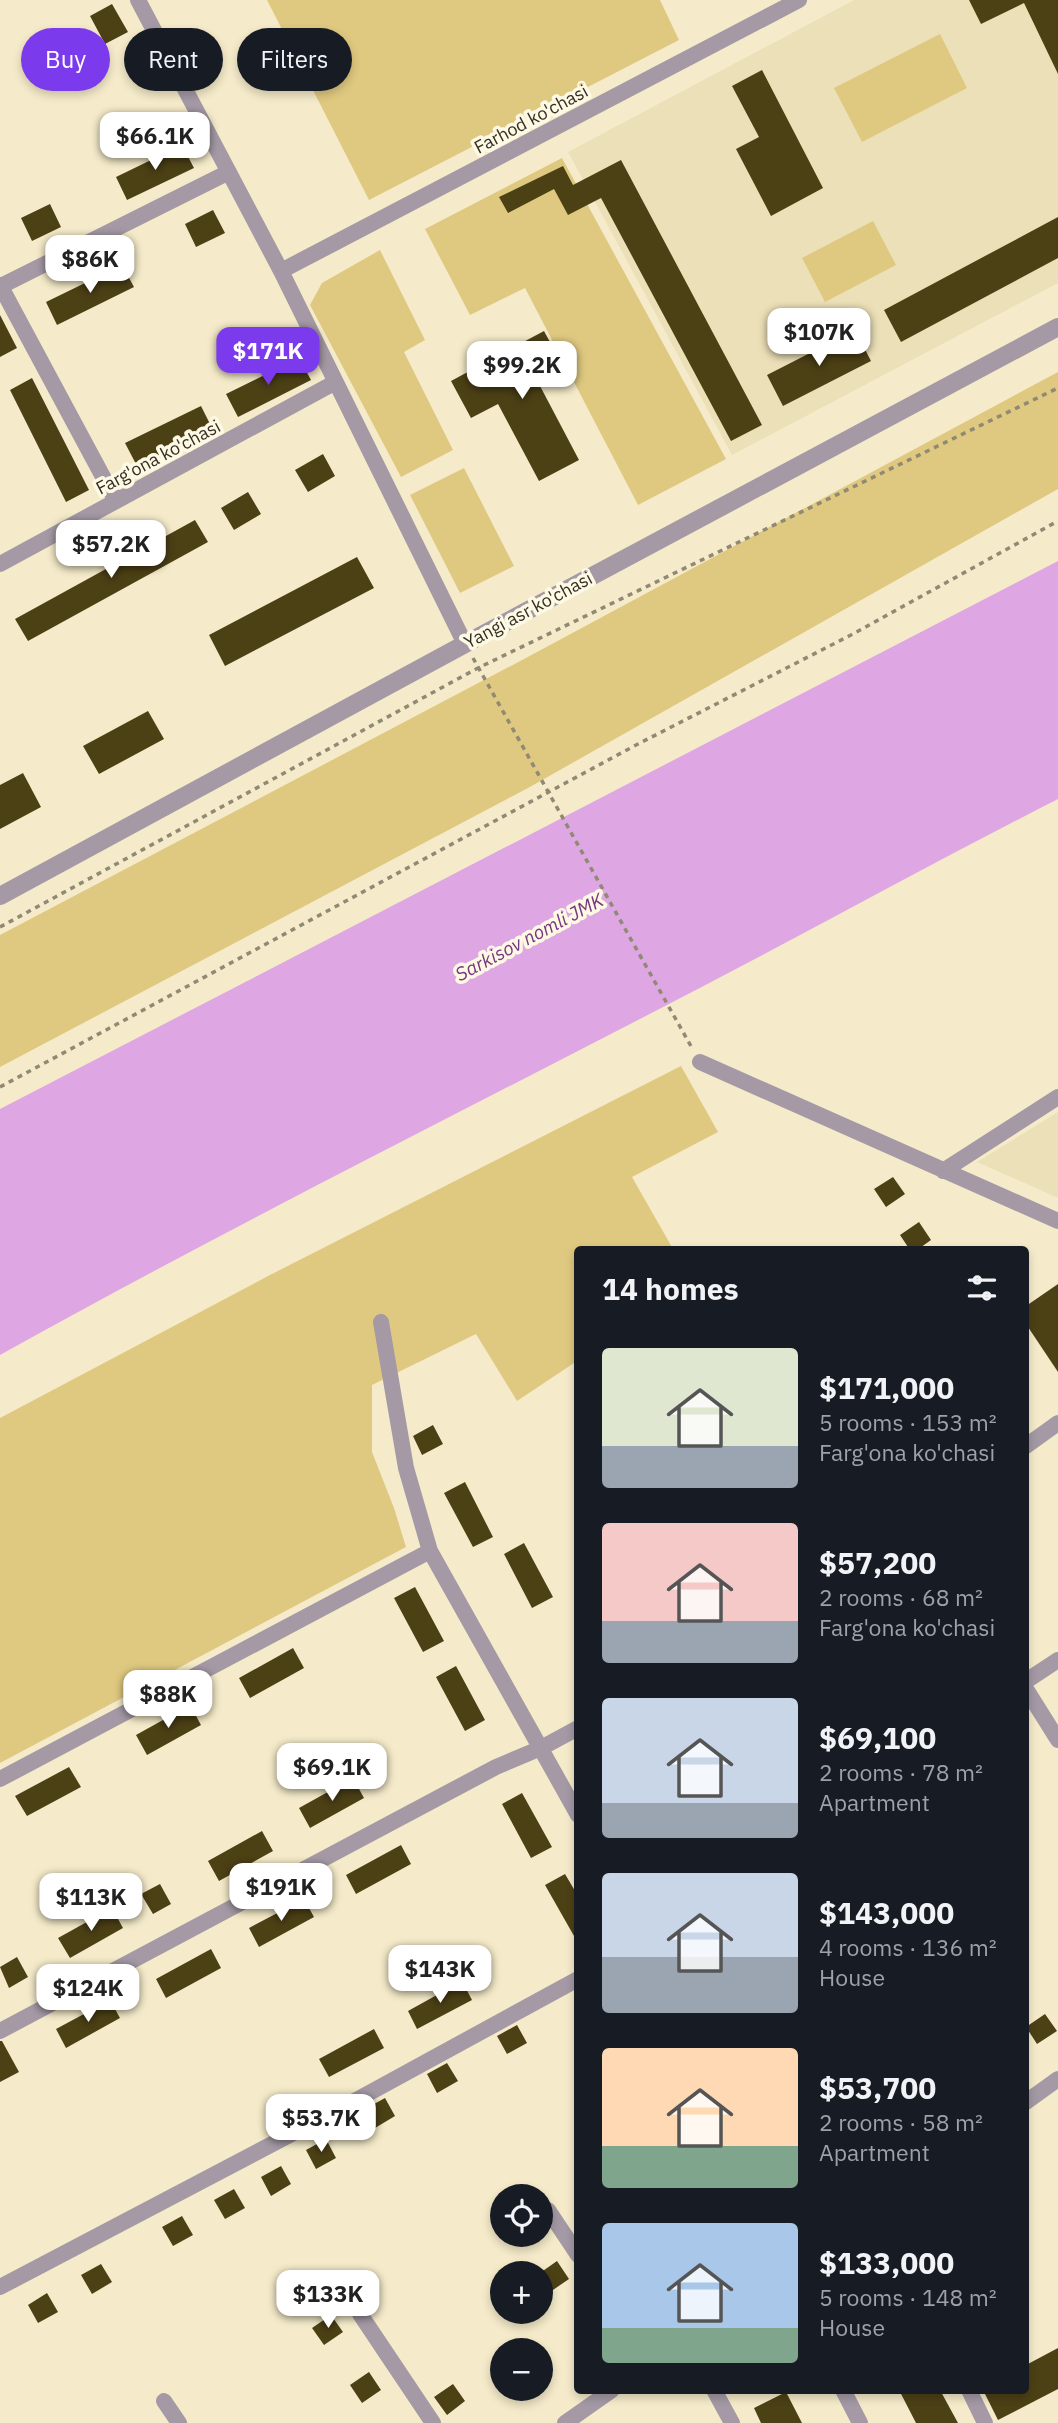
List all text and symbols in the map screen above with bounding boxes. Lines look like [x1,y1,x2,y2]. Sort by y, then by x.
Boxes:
chip: Buy [21,28,110,91]
chip: Rent [124,28,223,91]
chip: Filters [237,28,352,91]
street label: Farhod ko'chasi [470,79,592,159]
pin: $66.1K [98,113,212,172]
text: $66.1K [116,120,194,150]
pin: $86K [49,236,131,295]
text: $86K [61,243,119,273]
pin: $107K [770,308,868,368]
text: $107K [783,316,855,346]
pin: $171K [219,328,317,387]
text: $171K [232,335,304,365]
pin: $99.2K [465,342,579,401]
text: $99.2K [483,349,561,379]
street label: Farg'ona ko'chasi [92,414,224,500]
pin: $57.2K [54,520,168,580]
text: $57.2K [72,528,150,558]
street label: Yangi asr ko'chasi [460,566,596,654]
water label: Sarkisov nomli JMK [451,887,608,986]
text: 14 homes [602,1269,739,1308]
icon: filters [963,1269,1001,1307]
text: $171,000 [819,1368,954,1407]
icon: home [658,1376,742,1460]
text: 5 rooms · 153 m² [819,1407,997,1437]
text: Farg'ona ko'chasi [819,1437,995,1467]
text: $57,200 [819,1543,936,1582]
icon: home [658,1551,742,1635]
text: 2 rooms · 68 m² [819,1582,983,1612]
text: Farg'ona ko'chasi [819,1612,995,1642]
pin: $88K [127,1670,209,1730]
text: $88K [139,1678,197,1708]
text: $69,100 [819,1718,936,1757]
icon: home [658,1726,742,1810]
pin: $69.1K [275,1744,389,1803]
text: $69.1K [293,1751,371,1781]
text: 2 rooms · 78 m² [819,1757,983,1787]
text: Apartment [819,1787,930,1817]
pin: $191K [232,1864,330,1923]
text: $191K [245,1871,317,1901]
pin: $113K [42,1874,140,1933]
text: $113K [55,1881,127,1911]
text: $143,000 [819,1893,954,1932]
icon: home [658,1901,742,1985]
text: 4 rooms · 136 m² [819,1932,997,1962]
pin: $143K [391,1946,489,2005]
text: $143K [404,1953,476,1983]
text: House [819,1962,885,1992]
pin: $124K [39,1965,137,2024]
text: $124K [52,1972,124,2002]
text: $53,700 [819,2068,936,2107]
icon: home [658,2076,742,2160]
pin: $53.7K [264,2094,378,2154]
text: $53.7K [282,2102,360,2132]
text: 2 rooms · 58 m² [819,2107,983,2137]
text: Apartment [819,2137,930,2167]
map controls [490,2184,553,2401]
button: locate [490,2184,553,2247]
text: $133,000 [819,2243,954,2282]
icon: home [658,2251,742,2335]
button: + [490,2261,553,2324]
pin: $133K [279,2270,377,2330]
text: $133K [292,2278,364,2308]
text: 5 rooms · 148 m² [819,2282,997,2312]
text: House [819,2312,885,2342]
button: − [490,2338,553,2401]

